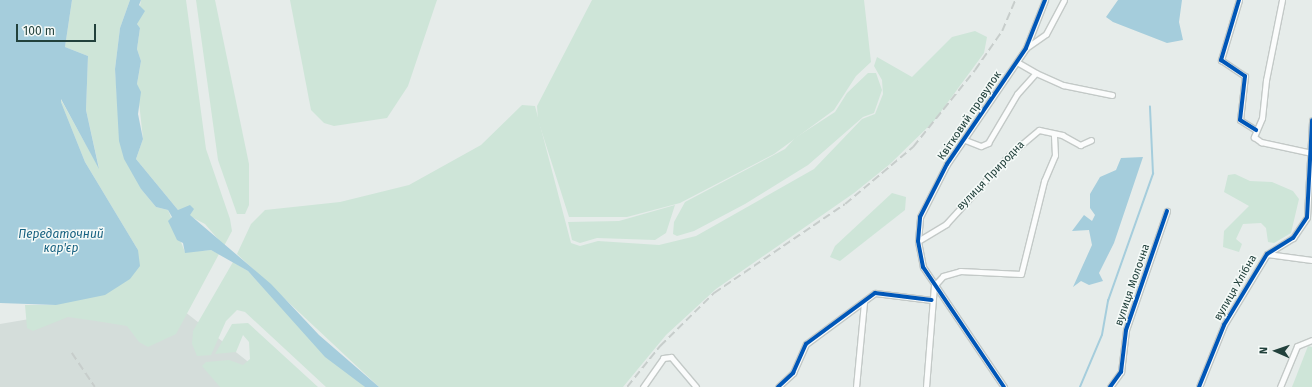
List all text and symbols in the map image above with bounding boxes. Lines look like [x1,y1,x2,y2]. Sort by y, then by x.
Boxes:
scale bar [18,16,98,42]
text: 100 m [23,24,55,38]
street label: Квітковий провулок [935,69,1005,163]
street label: вулиця Природна [954,138,1028,214]
water label: Передаточний кар'єр [18,228,104,256]
street label: вулиця Молочна [1113,242,1153,328]
street label: вулиця Хлібна [1212,253,1260,323]
north arrow [1256,331,1296,371]
text: N [1257,347,1270,354]

